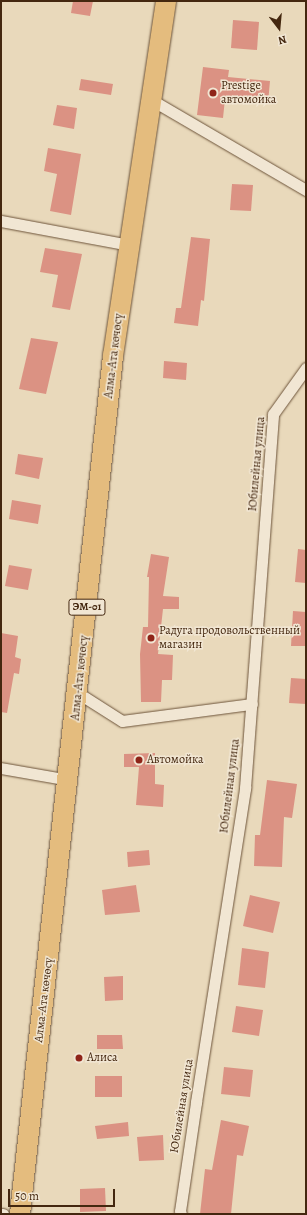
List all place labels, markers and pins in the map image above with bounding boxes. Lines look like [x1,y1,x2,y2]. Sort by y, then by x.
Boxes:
place label: Prestige автомойка [221,79,276,107]
marker: Prestige автомойка [208,88,218,98]
place label: Радуга продовольственный магазин [159,624,300,652]
marker: Радуга продовольственный магазин [146,633,156,643]
place label: Автомойка [147,753,204,767]
marker: Автомойка [134,755,144,765]
place label: Алиса [87,1051,118,1065]
marker: Алиса [74,1053,84,1063]

